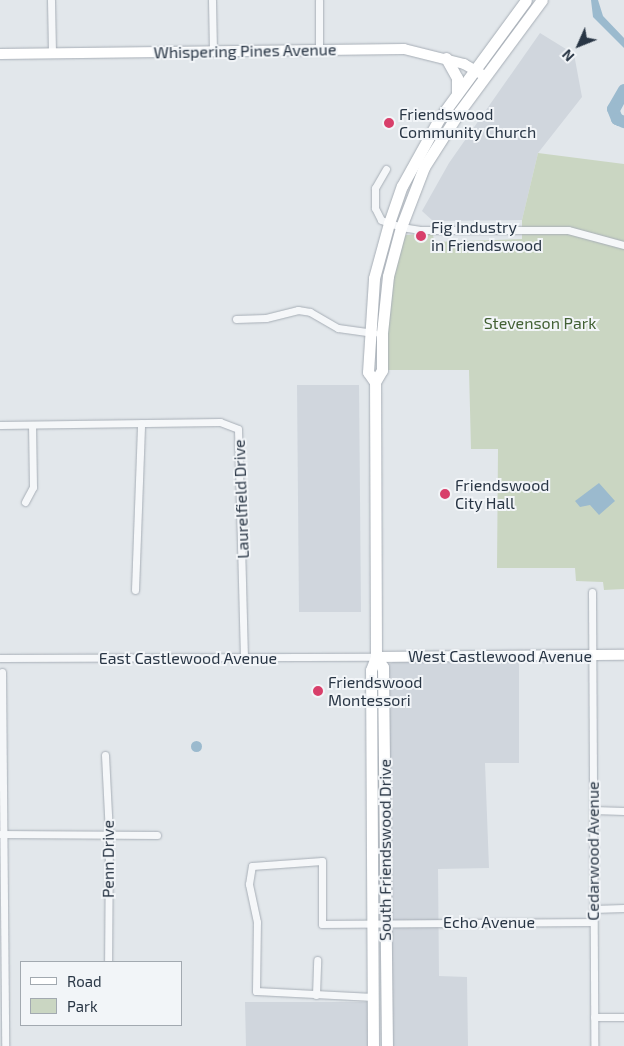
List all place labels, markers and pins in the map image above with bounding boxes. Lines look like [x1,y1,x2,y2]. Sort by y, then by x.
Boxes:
place label: Friendswood Community Church [399,104,537,142]
marker: Friendswood Community Church [383,117,395,129]
place label: Fig Industry in Friendswood [431,217,542,255]
marker: Fig Industry in Friendswood [415,230,427,242]
place label: Friendswood City Hall [455,475,549,513]
marker: Friendswood City Hall [439,488,451,500]
place label: Friendswood Montessori [328,672,422,710]
marker: Friendswood Montessori [312,685,324,697]

